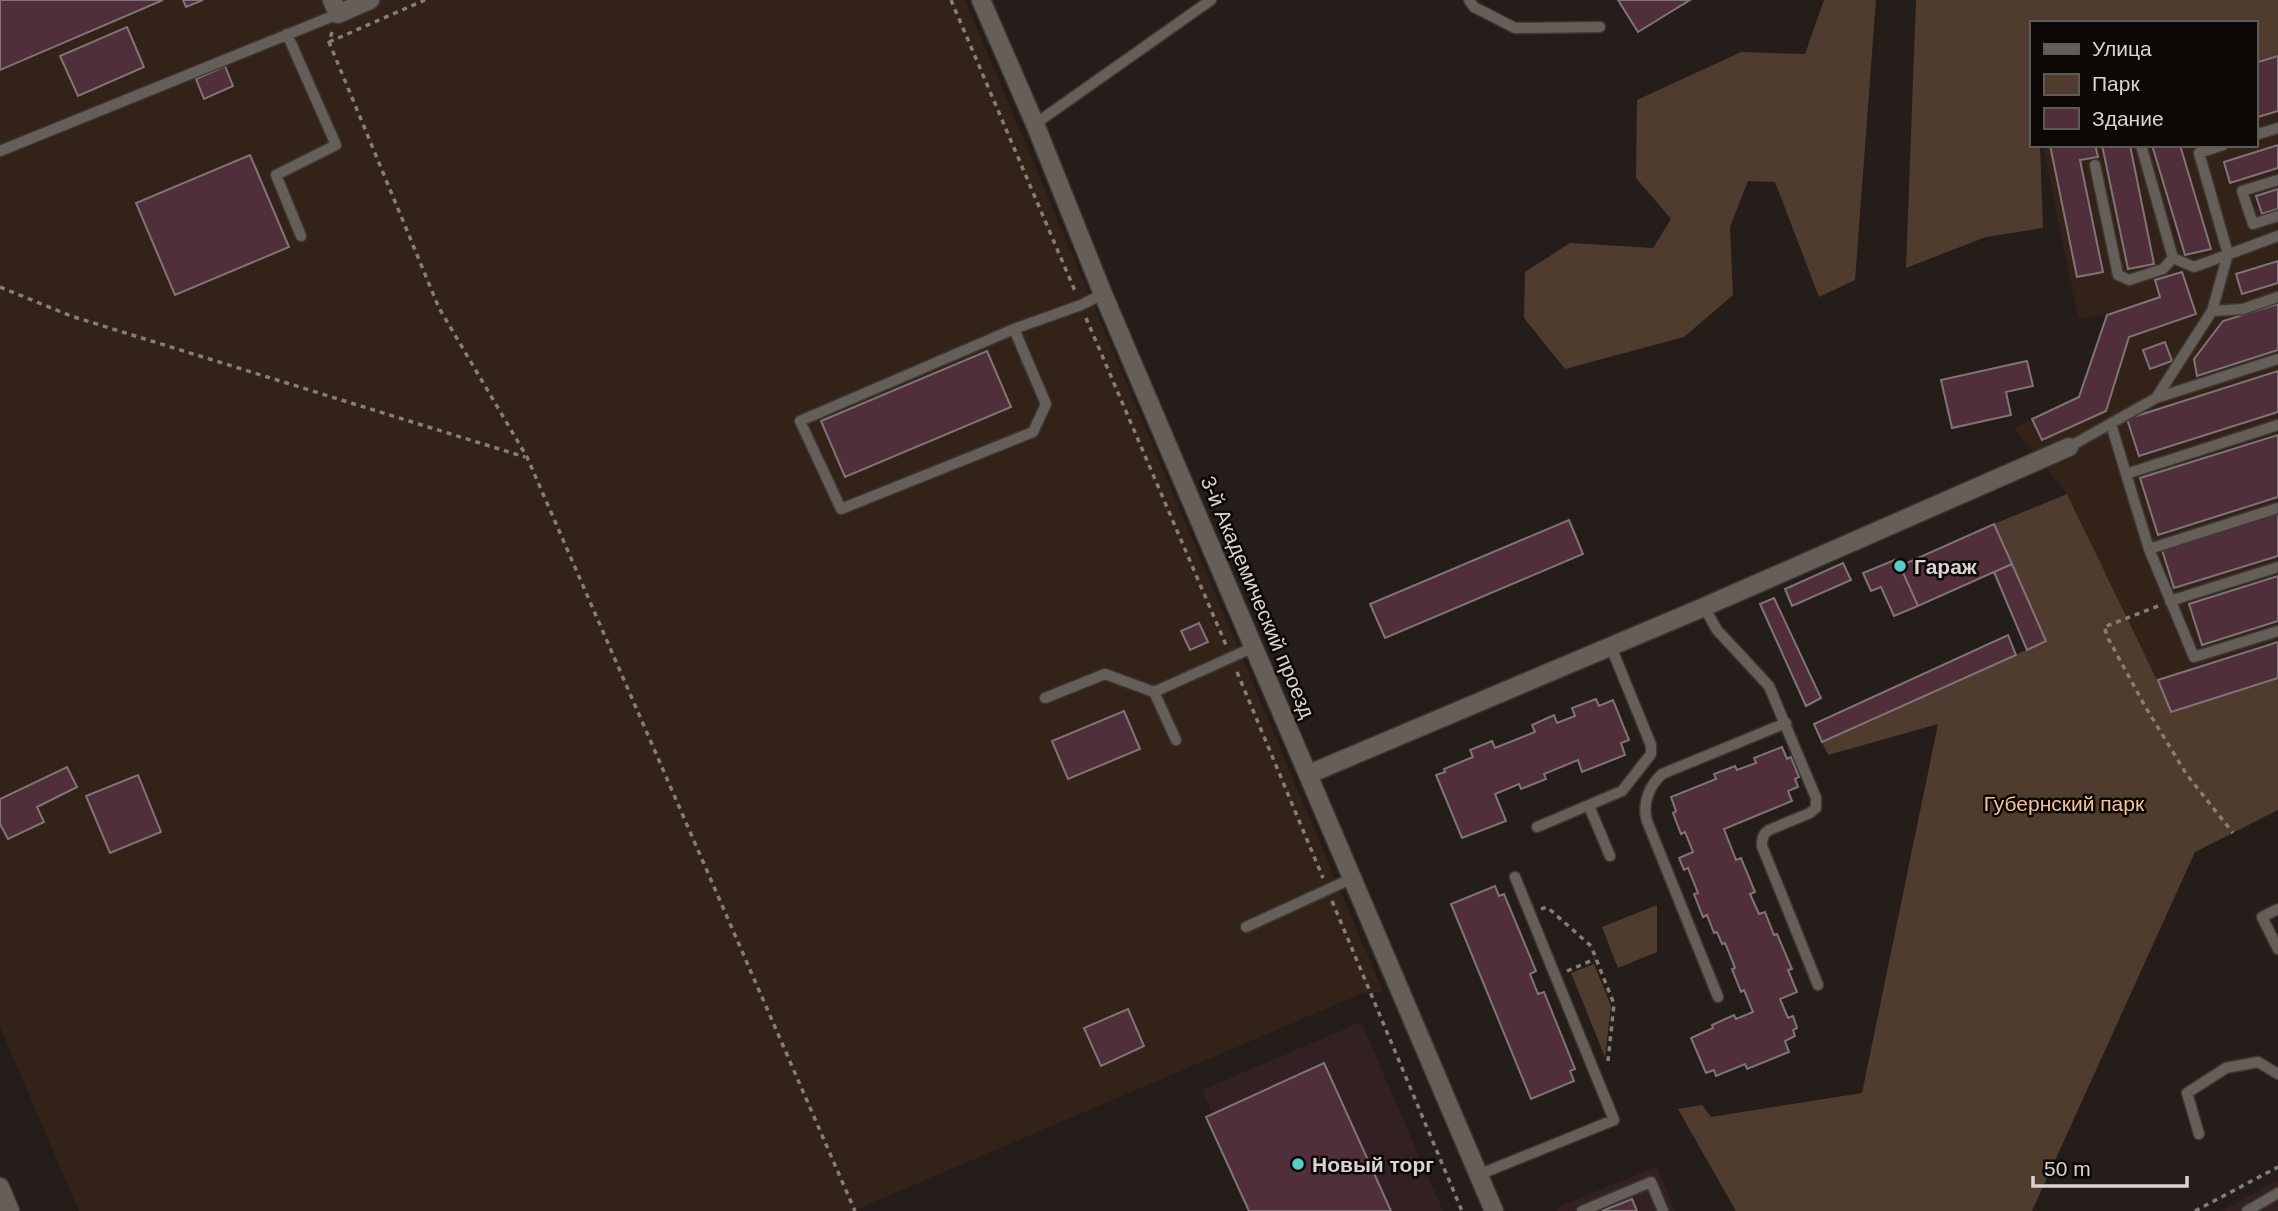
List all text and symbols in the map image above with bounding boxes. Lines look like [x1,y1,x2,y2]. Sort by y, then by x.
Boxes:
legend [2030,21,2257,147]
text: Улица [2092,37,2152,60]
text: Парк [2092,72,2140,95]
text: Здание [2092,107,2164,130]
street label: 3-й Академический проезд [1196,473,1320,721]
place label: Гараж [1914,555,1978,578]
marker: Гараж [1892,558,1908,574]
park label: Губернский парк [1984,792,2145,815]
scale bar [2033,1144,2187,1188]
place label: Новый торг [1312,1153,1434,1176]
marker: Новый торг [1290,1156,1306,1172]
text: 50 m [2044,1157,2091,1180]

